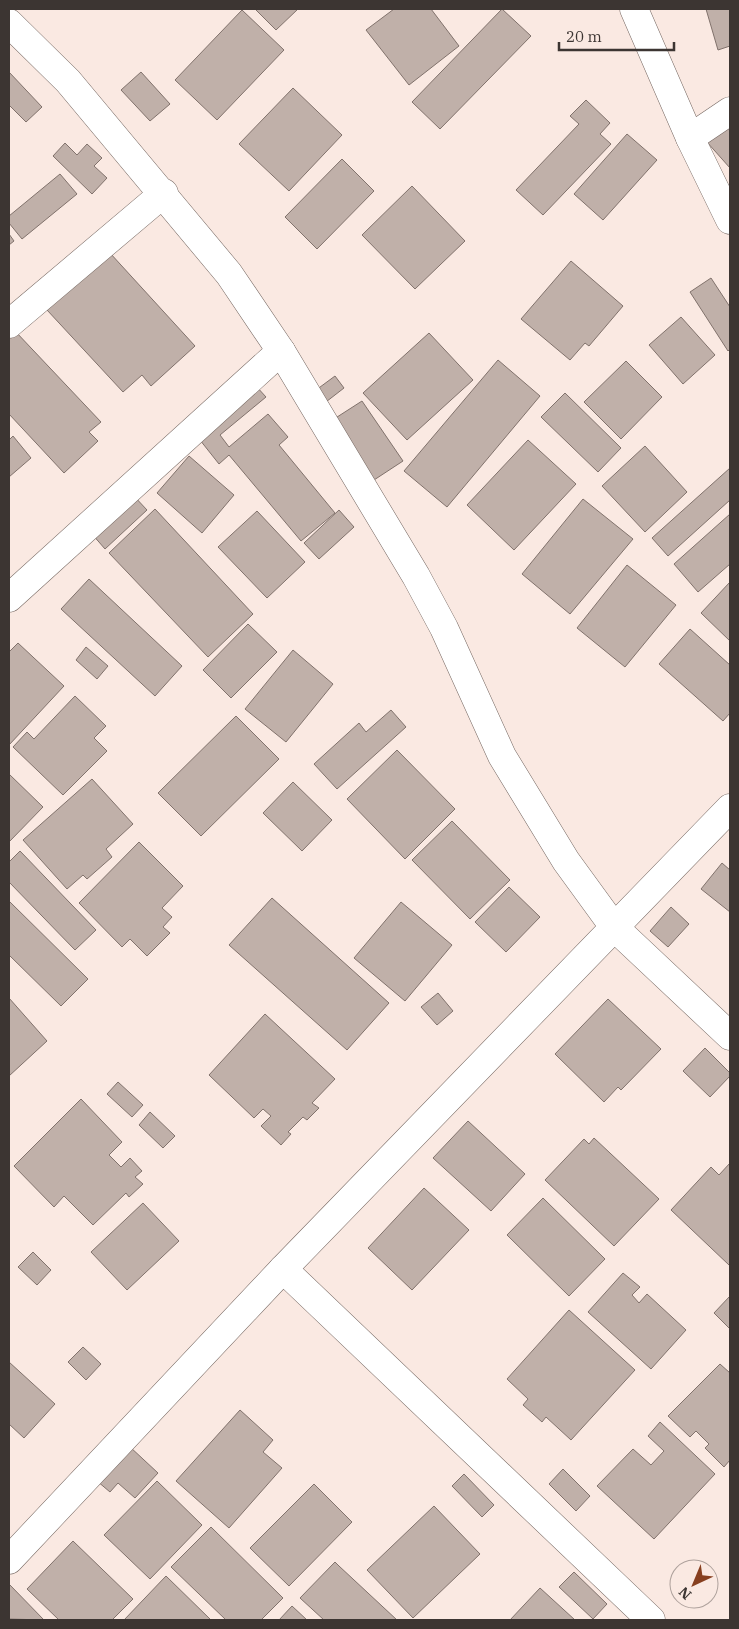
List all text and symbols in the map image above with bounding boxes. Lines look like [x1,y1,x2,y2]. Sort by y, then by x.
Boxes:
scale bar [559,20,674,52]
text: 20 m [566,27,602,46]
north arrow [669,1559,719,1609]
text: N [675,1583,695,1604]

